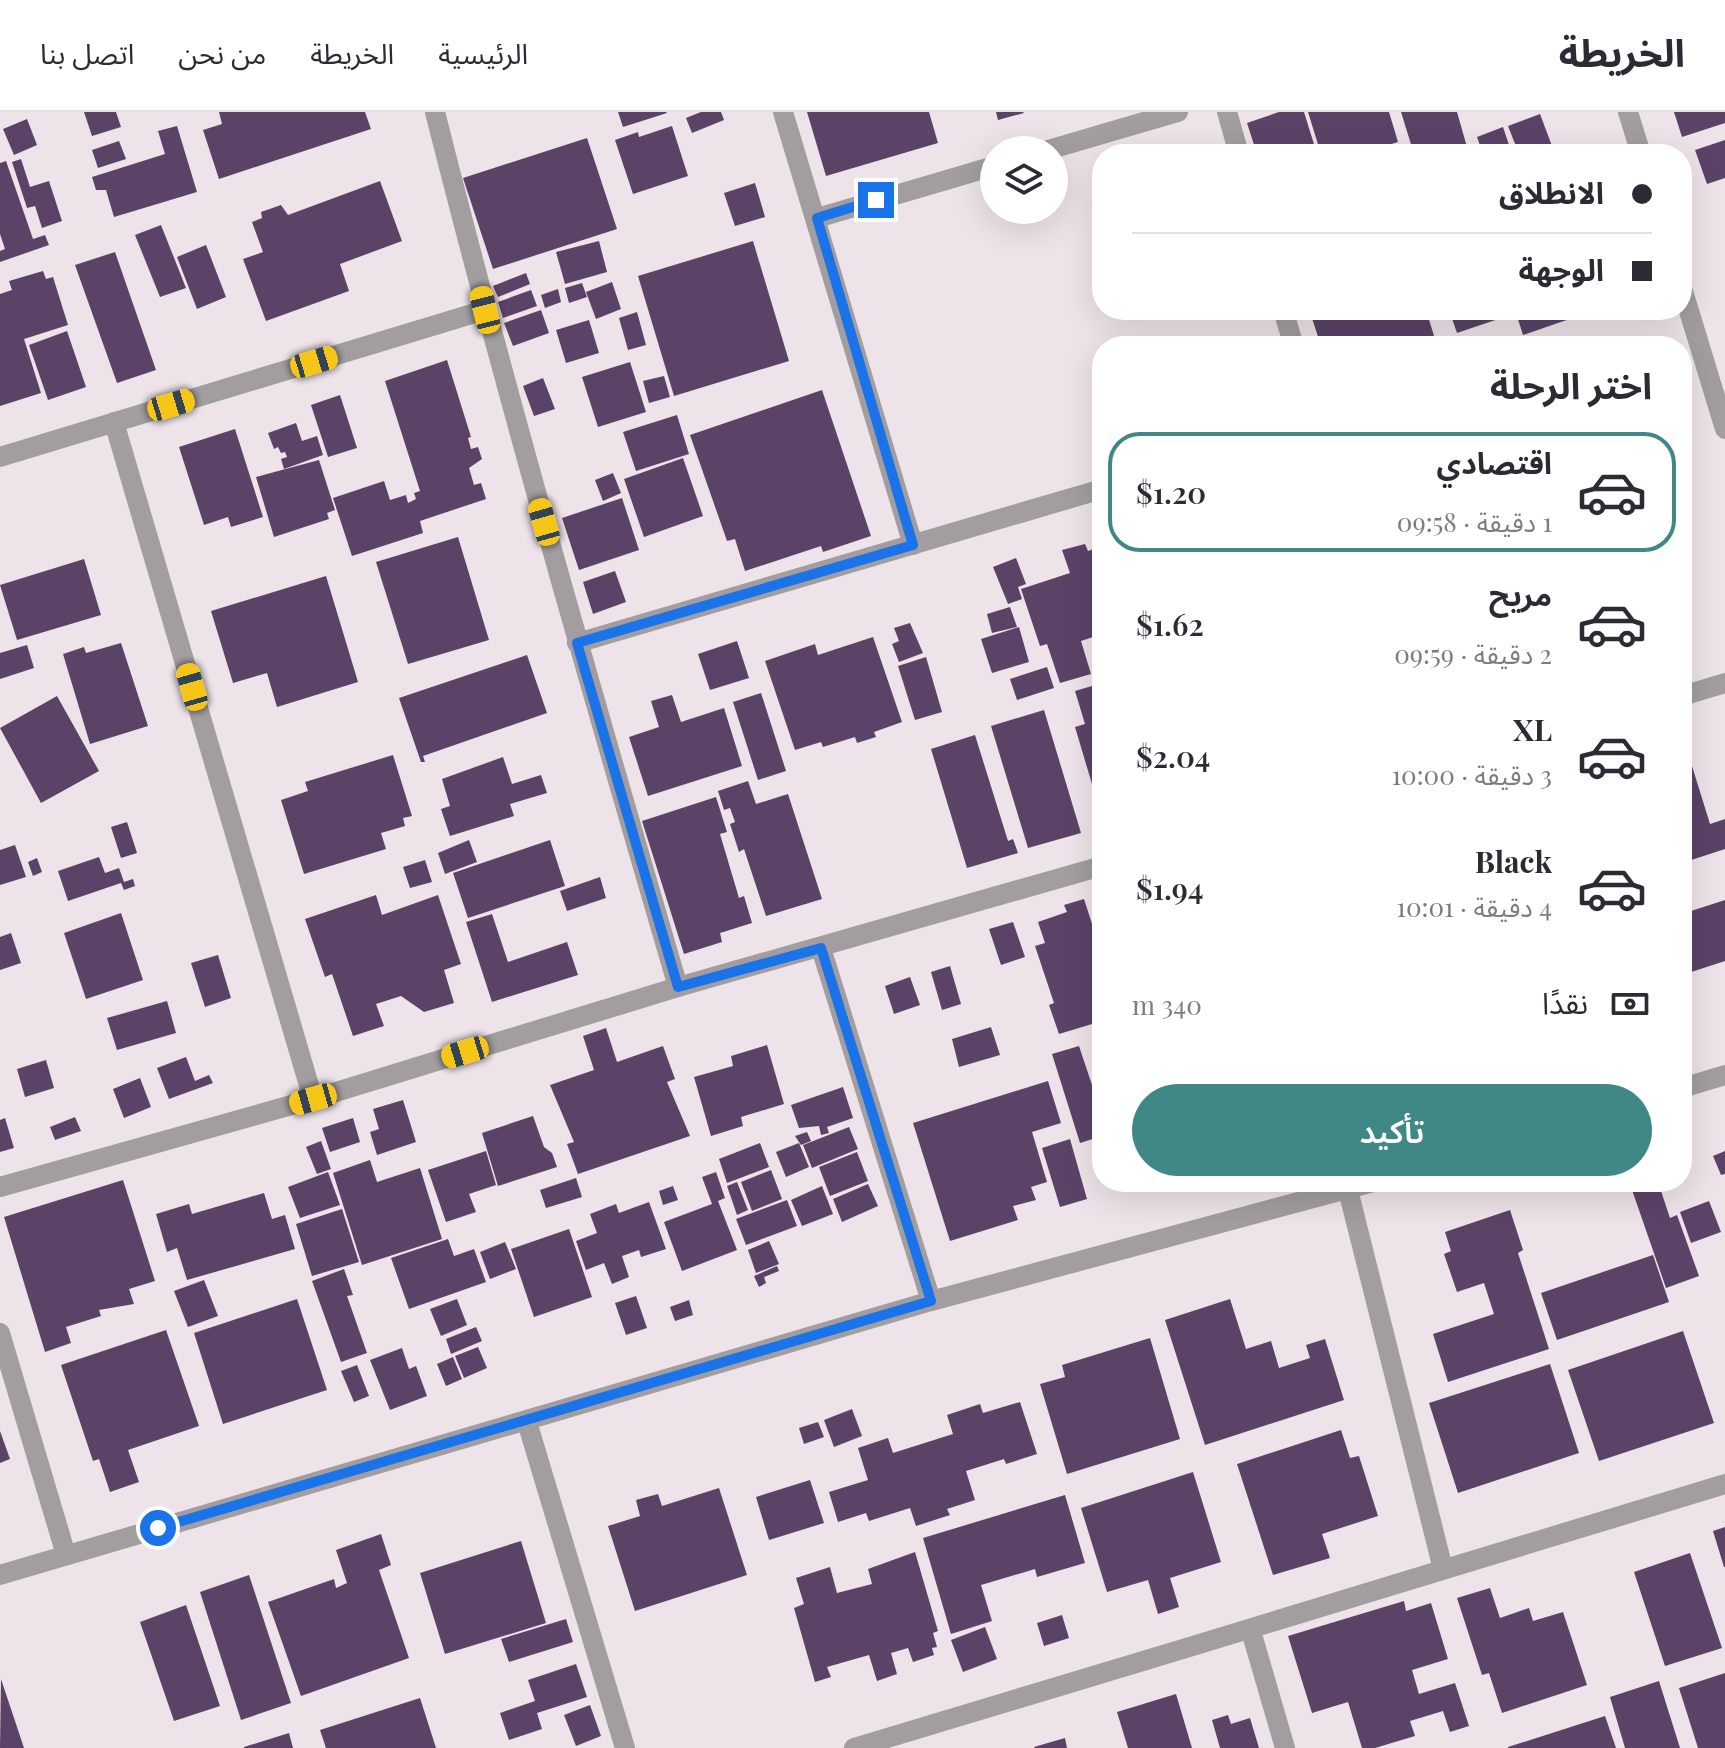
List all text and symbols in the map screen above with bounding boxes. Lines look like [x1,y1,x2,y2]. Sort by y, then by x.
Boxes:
text: الخريطة [1559,26,1685,77]
text: اتصل بنا [40,34,134,71]
text: من نحن [178,34,266,71]
text: الخريطة [310,34,394,71]
text: الرئيسية [438,34,528,71]
map controls [980,136,1068,224]
button: layers [980,136,1068,224]
text: الانطلاق [1499,172,1604,212]
route end [858,182,894,218]
text: الوجهة [1519,249,1604,289]
car [468,284,502,336]
car [288,344,340,380]
text: اختر الرحلة [1490,360,1652,408]
car [145,387,197,423]
text: اقتصادي [1437,442,1552,482]
icon: car [1576,456,1648,528]
text: $1.20 [1136,472,1206,512]
car [526,496,562,548]
text: 1 دقيقة · 09:58 [1397,504,1552,539]
text: مريح [1489,574,1552,614]
icon: car [1576,588,1648,660]
text: $1.62 [1136,604,1204,644]
text: 2 دقيقة · 09:59 [1394,636,1552,671]
car [174,661,210,713]
text: XL [1513,709,1552,749]
icon: car [1576,720,1648,792]
text: $2.04 [1136,736,1210,776]
text: 3 دقيقة · 10:00 [1391,757,1552,792]
text: Black [1475,841,1552,881]
icon: car [1576,852,1648,924]
text: $1.94 [1136,868,1203,908]
text: 4 دقيقة · 10:01 [1396,889,1552,924]
text: نقدًا [1542,982,1588,1022]
icon: cash [1608,982,1652,1026]
text: 340 m [1132,987,1202,1022]
car [439,1034,491,1070]
car [287,1081,339,1117]
button: تأكيد [1132,1084,1652,1176]
route start [140,1510,176,1546]

